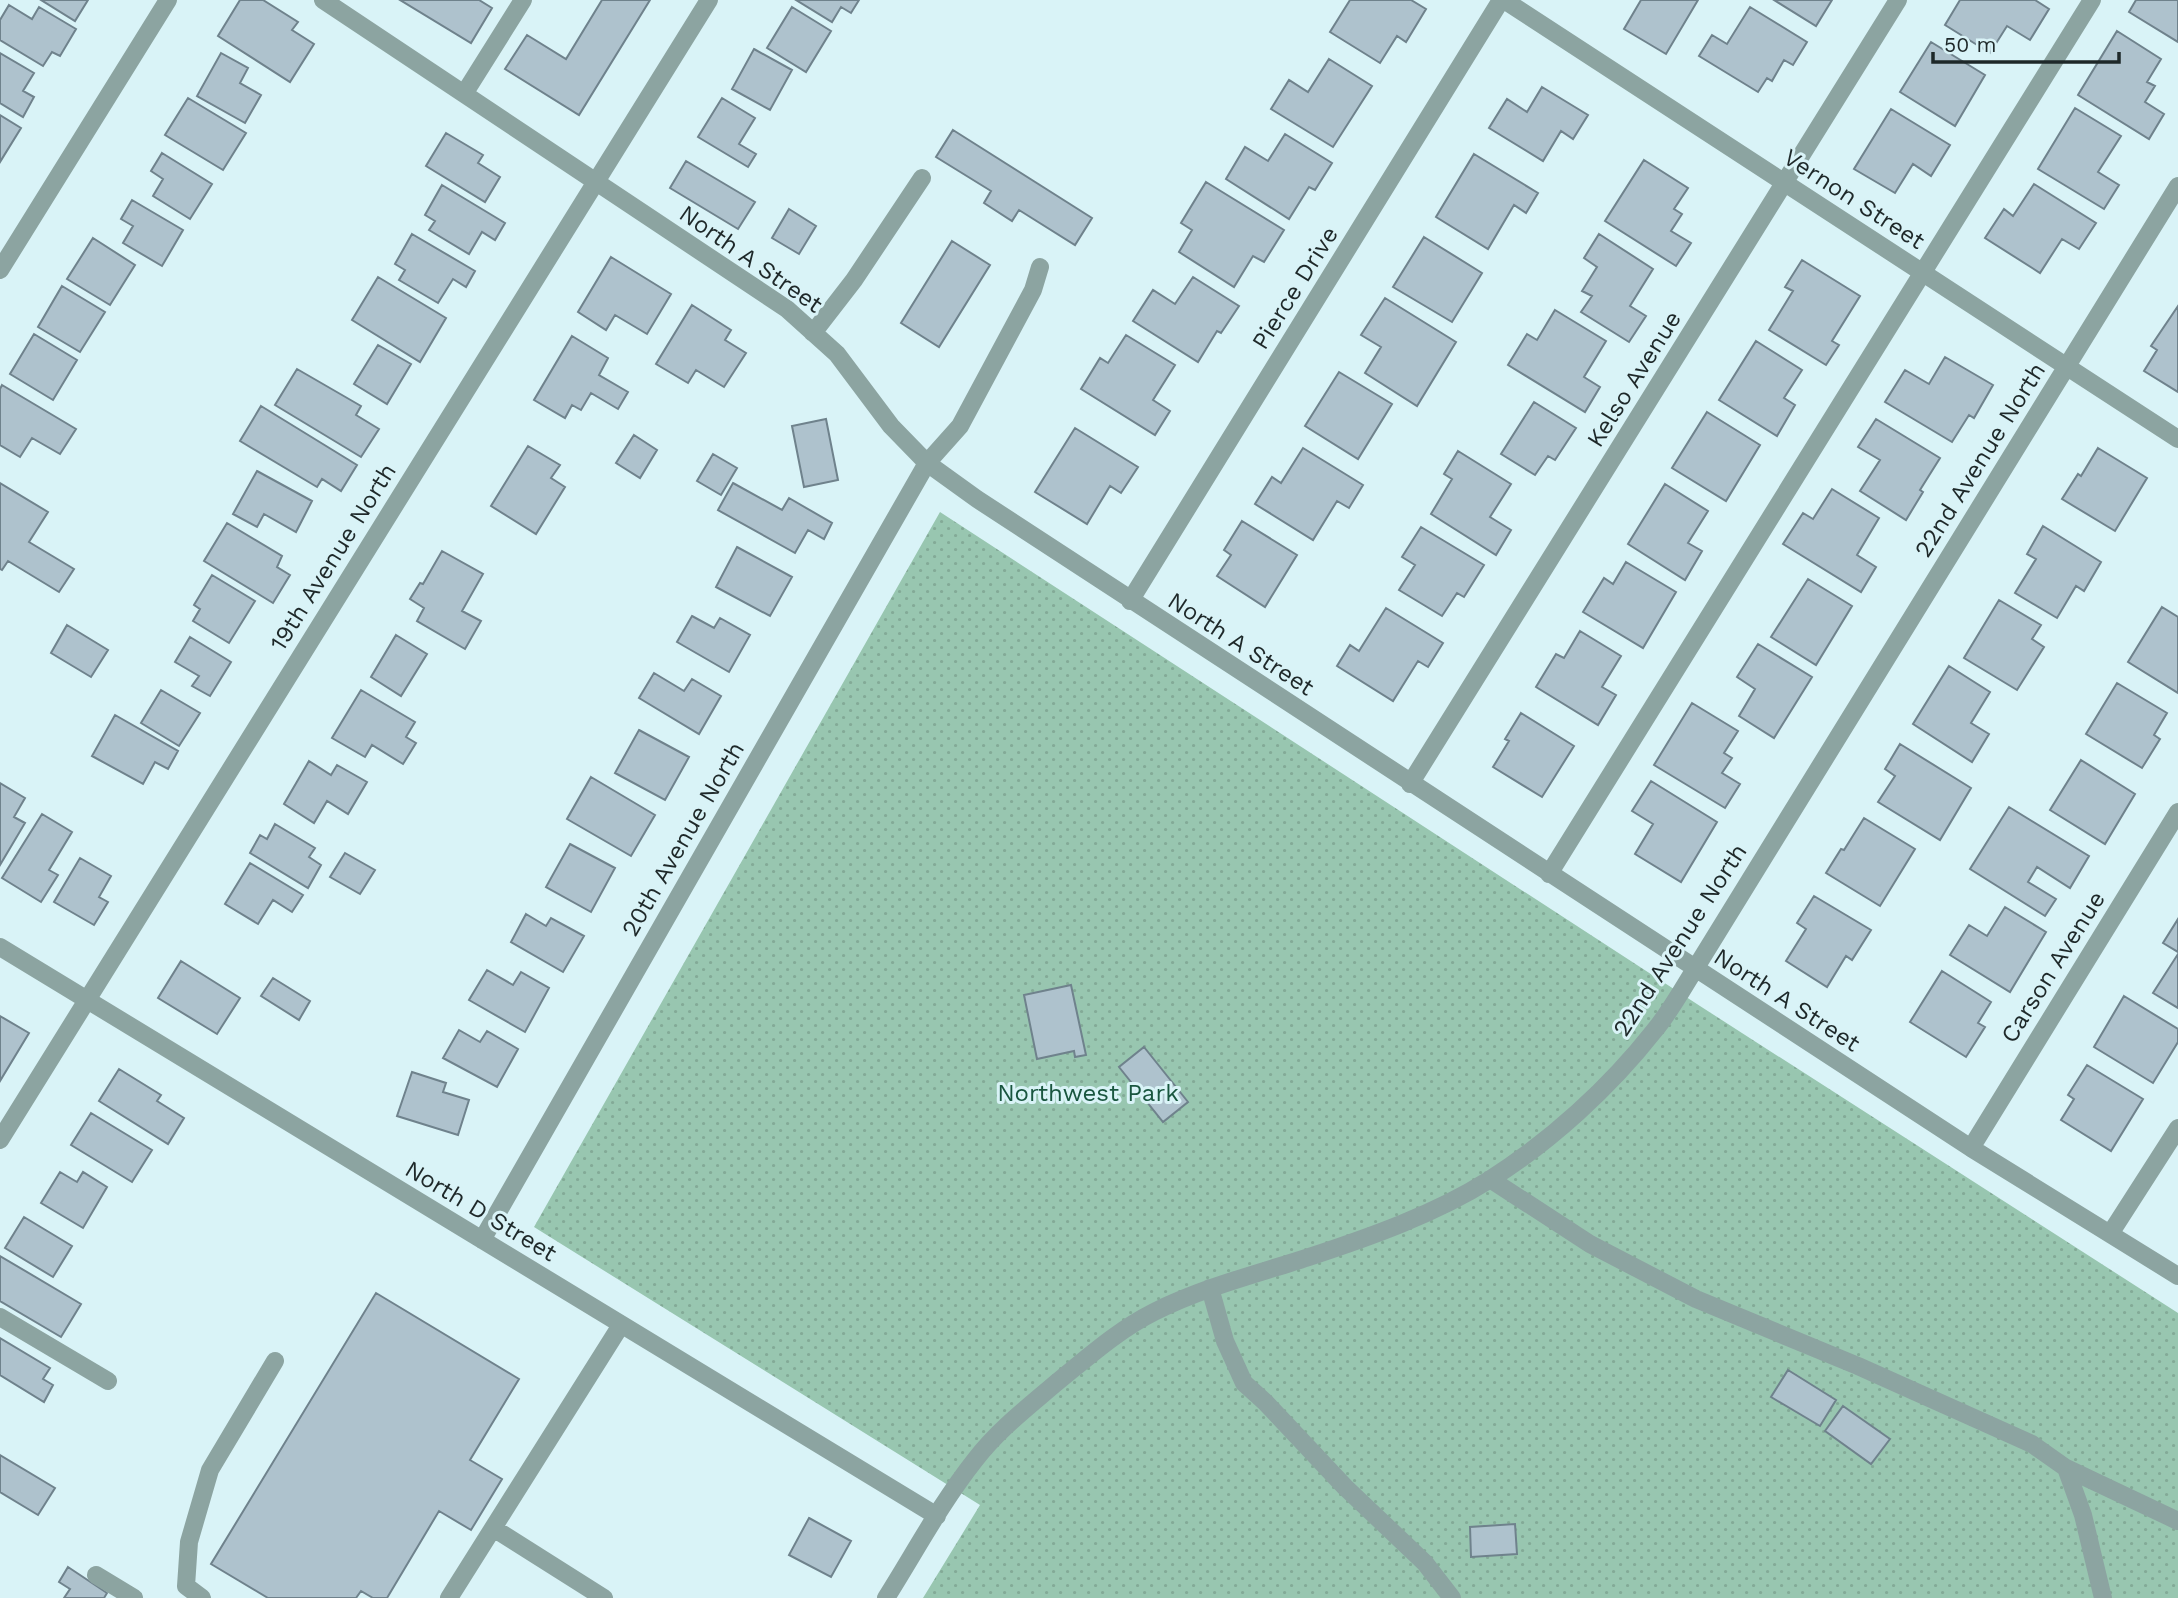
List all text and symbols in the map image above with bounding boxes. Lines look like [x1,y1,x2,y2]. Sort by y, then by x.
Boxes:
scale bar [1933,21,2118,65]
text: 50 m [1944,32,1996,57]
street label: Vernon Street [1778,143,1930,255]
street label: North A Street [674,199,828,319]
street label: Pierce Drive [1246,221,1344,355]
street label: Kelso Avenue [1581,306,1687,452]
street label: 22nd Avenue North [1909,358,2051,562]
street label: 19th Avenue North [264,458,402,656]
street label: North A Street [1163,586,1319,702]
street label: 20th Avenue North [616,737,750,941]
street label: 22nd Avenue North [1607,838,1753,1042]
street label: Carson Avenue [1995,886,2111,1048]
street label: North A Street [1709,942,1865,1058]
park label: Northwest Park [997,1079,1179,1107]
street label: North D Street [400,1155,562,1267]

